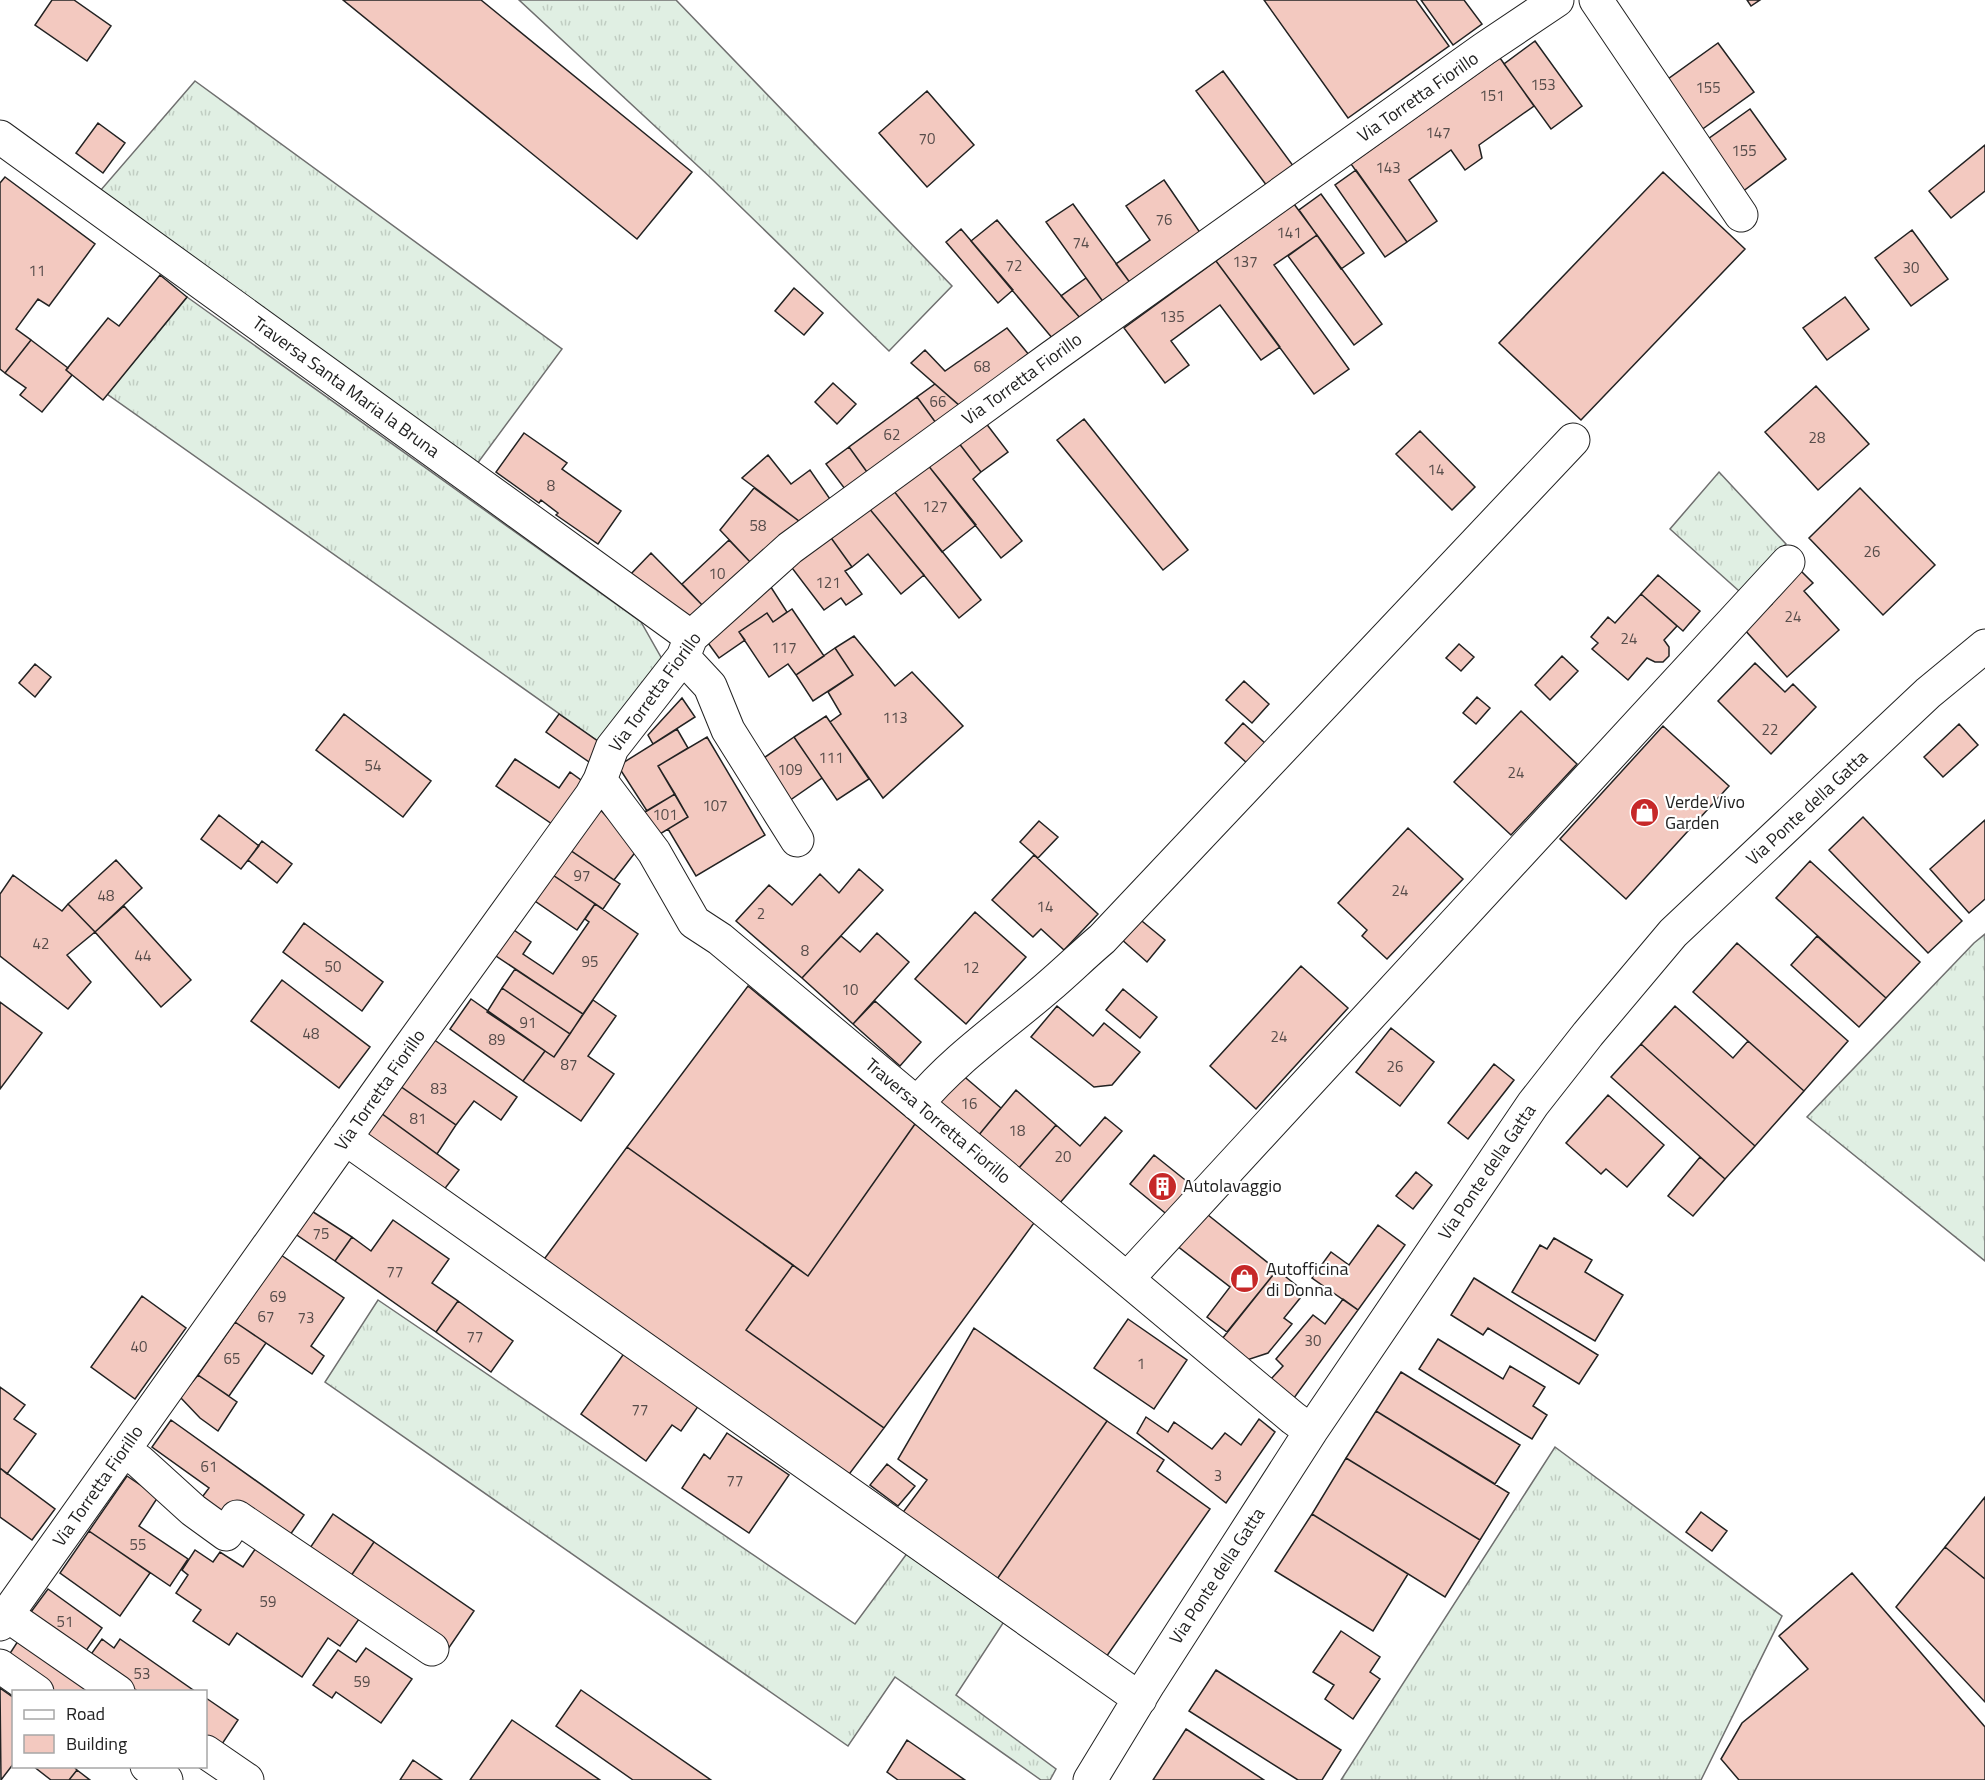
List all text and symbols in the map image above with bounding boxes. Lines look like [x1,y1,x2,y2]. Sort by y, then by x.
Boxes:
street label: Via Torretta Fiorillo [1352,45,1484,149]
house number: 153 [1530,73,1556,96]
house number: 155 [1695,76,1721,99]
house number: 151 [1479,84,1505,107]
house number: 147 [1425,121,1451,144]
house number: 70 [919,127,935,150]
house number: 155 [1731,139,1757,162]
house number: 143 [1375,156,1401,179]
house number: 76 [1156,208,1172,231]
house number: 141 [1276,221,1302,244]
house number: 74 [1073,231,1089,254]
house number: 137 [1232,250,1258,273]
house number: 72 [1006,254,1022,277]
house number: 30 [1903,256,1919,279]
house number: 11 [29,259,45,282]
house number: 135 [1159,305,1185,328]
street label: Traversa Santa Maria la Bruna [247,309,446,464]
street label: Via Torretta Fiorillo [956,326,1087,431]
house number: 68 [974,355,990,378]
house number: 66 [930,390,946,413]
house number: 62 [884,423,900,446]
house number: 28 [1809,426,1825,449]
house number: 14 [1428,458,1444,481]
house number: 8 [547,474,555,497]
house number: 127 [922,495,948,518]
house number: 58 [750,514,766,537]
house number: 26 [1864,540,1880,563]
house number: 10 [709,562,725,585]
house number: 121 [815,571,841,594]
house number: 24 [1785,605,1801,628]
street label: Via Torretta Fiorillo [602,626,707,757]
house number: 24 [1621,627,1637,650]
house number: 117 [771,636,797,659]
house number: 113 [882,706,908,729]
house number: 22 [1762,718,1778,741]
street label: Via Ponte della Gatta [1740,744,1874,871]
house number: 111 [818,746,844,769]
house number: 54 [365,754,381,777]
house number: 109 [777,758,803,781]
house number: 24 [1508,761,1524,784]
place label: Verde Vivo Garden [1665,788,1745,836]
house number: 107 [702,794,728,817]
shop icon: Verde Vivo Garden [1628,796,1660,828]
house number: 101 [652,803,678,826]
house number: 97 [574,864,590,887]
house number: 24 [1392,879,1408,902]
house number: 48 [98,884,114,907]
house number: 14 [1037,895,1053,918]
house number: 2 [757,902,765,925]
house number: 42 [33,932,49,955]
house number: 8 [801,939,809,962]
house number: 44 [135,944,151,967]
house number: 95 [582,950,598,973]
house number: 50 [325,955,341,978]
house number: 12 [963,956,979,979]
house number: 10 [842,978,858,1001]
house number: 91 [520,1011,536,1034]
house number: 48 [303,1022,319,1045]
street label: Via Torretta Fiorillo [328,1024,432,1156]
house number: 24 [1271,1025,1287,1048]
house number: 89 [489,1028,505,1051]
street label: Traversa Torretta Fiorillo [859,1051,1017,1190]
house number: 87 [561,1053,577,1076]
house number: 26 [1387,1055,1403,1078]
house number: 83 [431,1077,447,1100]
house number: 16 [961,1092,977,1115]
street label: Via Ponte della Gatta [1431,1099,1542,1245]
house number: 81 [410,1107,426,1130]
house number: 18 [1009,1119,1025,1142]
house number: 20 [1055,1145,1071,1168]
building icon: Autolavaggio [1146,1170,1178,1202]
place label: Autolavaggio [1183,1172,1282,1199]
house number: 75 [313,1222,329,1245]
place label: Autofficina di Donna [1266,1255,1348,1303]
house number: 77 [387,1260,403,1283]
shop icon: Autofficina di Donna [1229,1263,1261,1295]
house number: 69 [270,1285,286,1308]
house number: 67 [258,1305,274,1328]
house number: 73 [298,1306,314,1329]
house number: 77 [467,1325,483,1348]
house number: 30 [1305,1329,1321,1352]
house number: 40 [131,1335,147,1358]
house number: 65 [224,1347,240,1370]
house number: 1 [1137,1352,1145,1375]
house number: 77 [632,1398,648,1421]
street label: Via Torretta Fiorillo [46,1420,150,1552]
house number: 61 [201,1455,217,1478]
house number: 3 [1214,1464,1222,1487]
house number: 77 [727,1469,743,1492]
street label: Via Ponte della Gatta [1162,1502,1271,1649]
house number: 55 [130,1533,146,1556]
house number: 59 [260,1590,276,1613]
house number: 51 [57,1610,73,1633]
house number: 53 [134,1662,150,1685]
house number: 59 [354,1670,370,1693]
legend [12,1690,207,1768]
text: Road [66,1700,105,1727]
text: Building [66,1730,127,1757]

